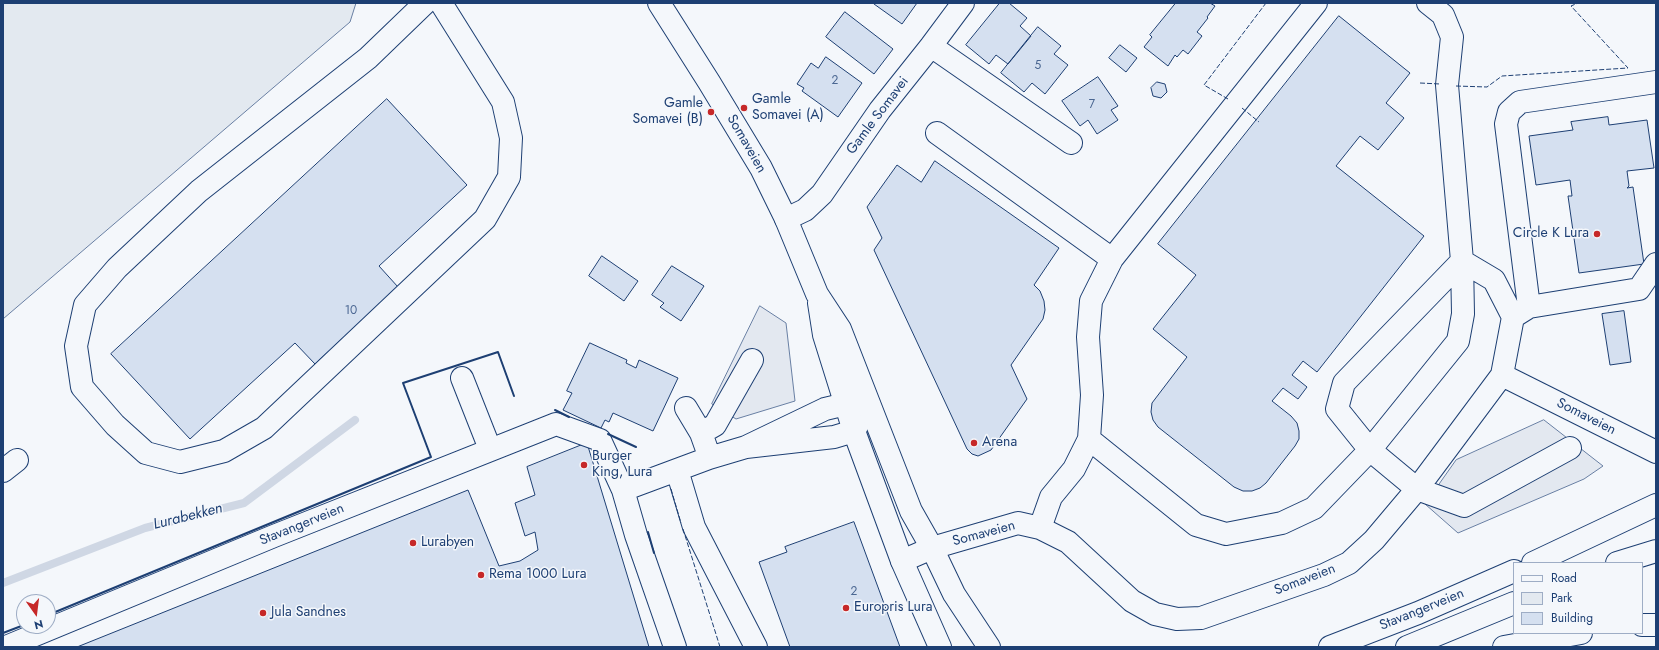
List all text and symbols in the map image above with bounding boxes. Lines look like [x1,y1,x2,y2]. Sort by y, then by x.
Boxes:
house number: 5 [1035,59,1041,73]
house number: 2 [832,74,838,88]
street label: Gamle Somavei [843,74,913,158]
place label: Gamle Somavei (A) [752,92,824,124]
place label: Gamle Somavei (B) [633,96,703,128]
house number: 7 [1089,98,1095,112]
marker: Gamle Somavei (A) [739,103,749,113]
marker: Gamle Somavei (B) [706,107,716,117]
street label: Somaveien [723,112,769,176]
place label: Circle K Lura [1513,226,1589,242]
marker: Circle K Lura [1592,229,1602,239]
house number: 10 [345,304,357,318]
street label: Somaveien [1554,395,1618,439]
place label: Arena [982,435,1017,451]
marker: Arena [969,438,979,448]
place label: Burger King, Lura [592,449,652,482]
marker: Burger King, Lura [579,460,589,470]
water label: Lurabekken [152,500,224,534]
street label: Stavangerveien [257,500,347,550]
street label: Somaveien [951,518,1017,550]
place label: Lurabyen [421,535,474,551]
marker: Lurabyen [408,538,418,548]
street label: Somaveien [1272,561,1338,599]
legend [1513,562,1643,634]
place label: Rema 1000 Lura [489,567,587,583]
text: Road [1551,569,1577,587]
marker: Rema 1000 Lura [476,570,486,580]
house number: 2 [851,585,857,599]
street label: Stavangerveien [1377,585,1467,635]
text: Park [1551,589,1572,607]
north arrow [16,594,56,634]
place label: Europris Lura [854,600,932,616]
marker: Europris Lura [841,603,851,613]
place label: Jula Sandnes [271,605,346,621]
marker: Jula Sandnes [258,608,268,618]
text: Building [1551,609,1593,627]
text: N [32,616,45,633]

